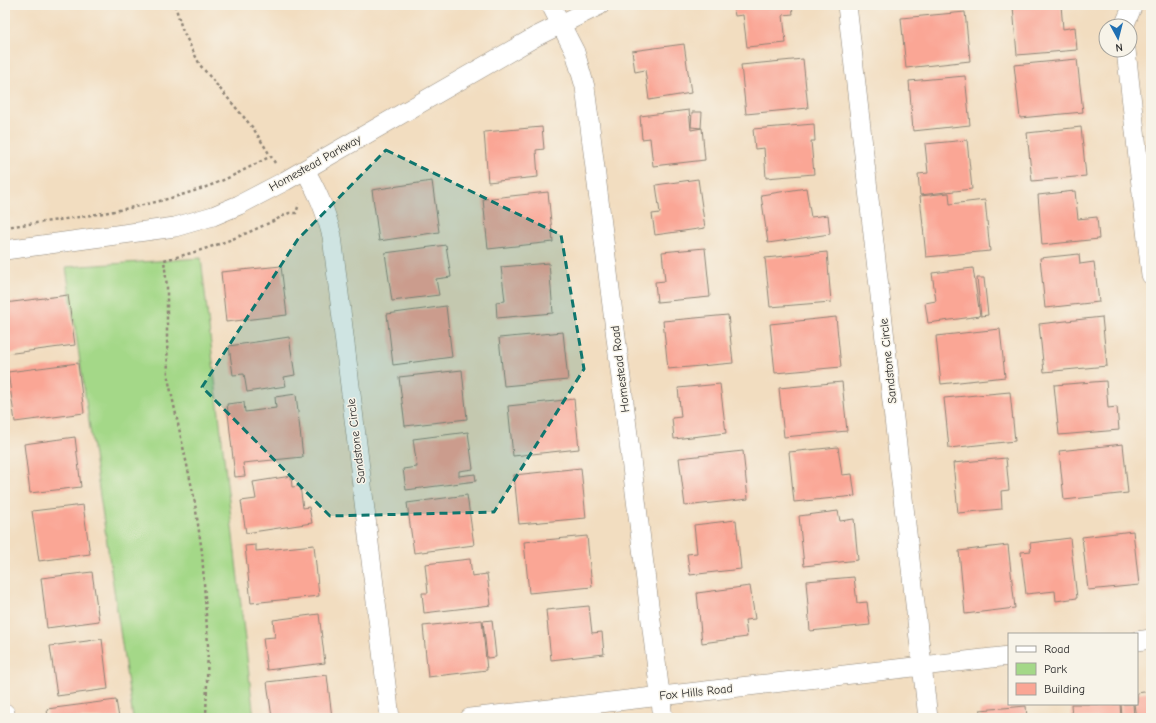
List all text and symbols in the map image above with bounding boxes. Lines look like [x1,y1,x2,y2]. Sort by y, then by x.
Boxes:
north arrow [1098,18,1138,58]
text: N [1115,41,1124,54]
street label: Homestead Parkway [267,132,364,194]
street label: Sandstone Circle [877,318,899,404]
street label: Homestead Road [608,325,632,413]
street label: Sandstone Circle [344,398,368,484]
legend [1008,633,1138,705]
text: Road [1044,642,1070,656]
text: Park [1044,662,1067,676]
street label: Fox Hills Road [659,681,733,703]
text: Building [1044,682,1085,696]

